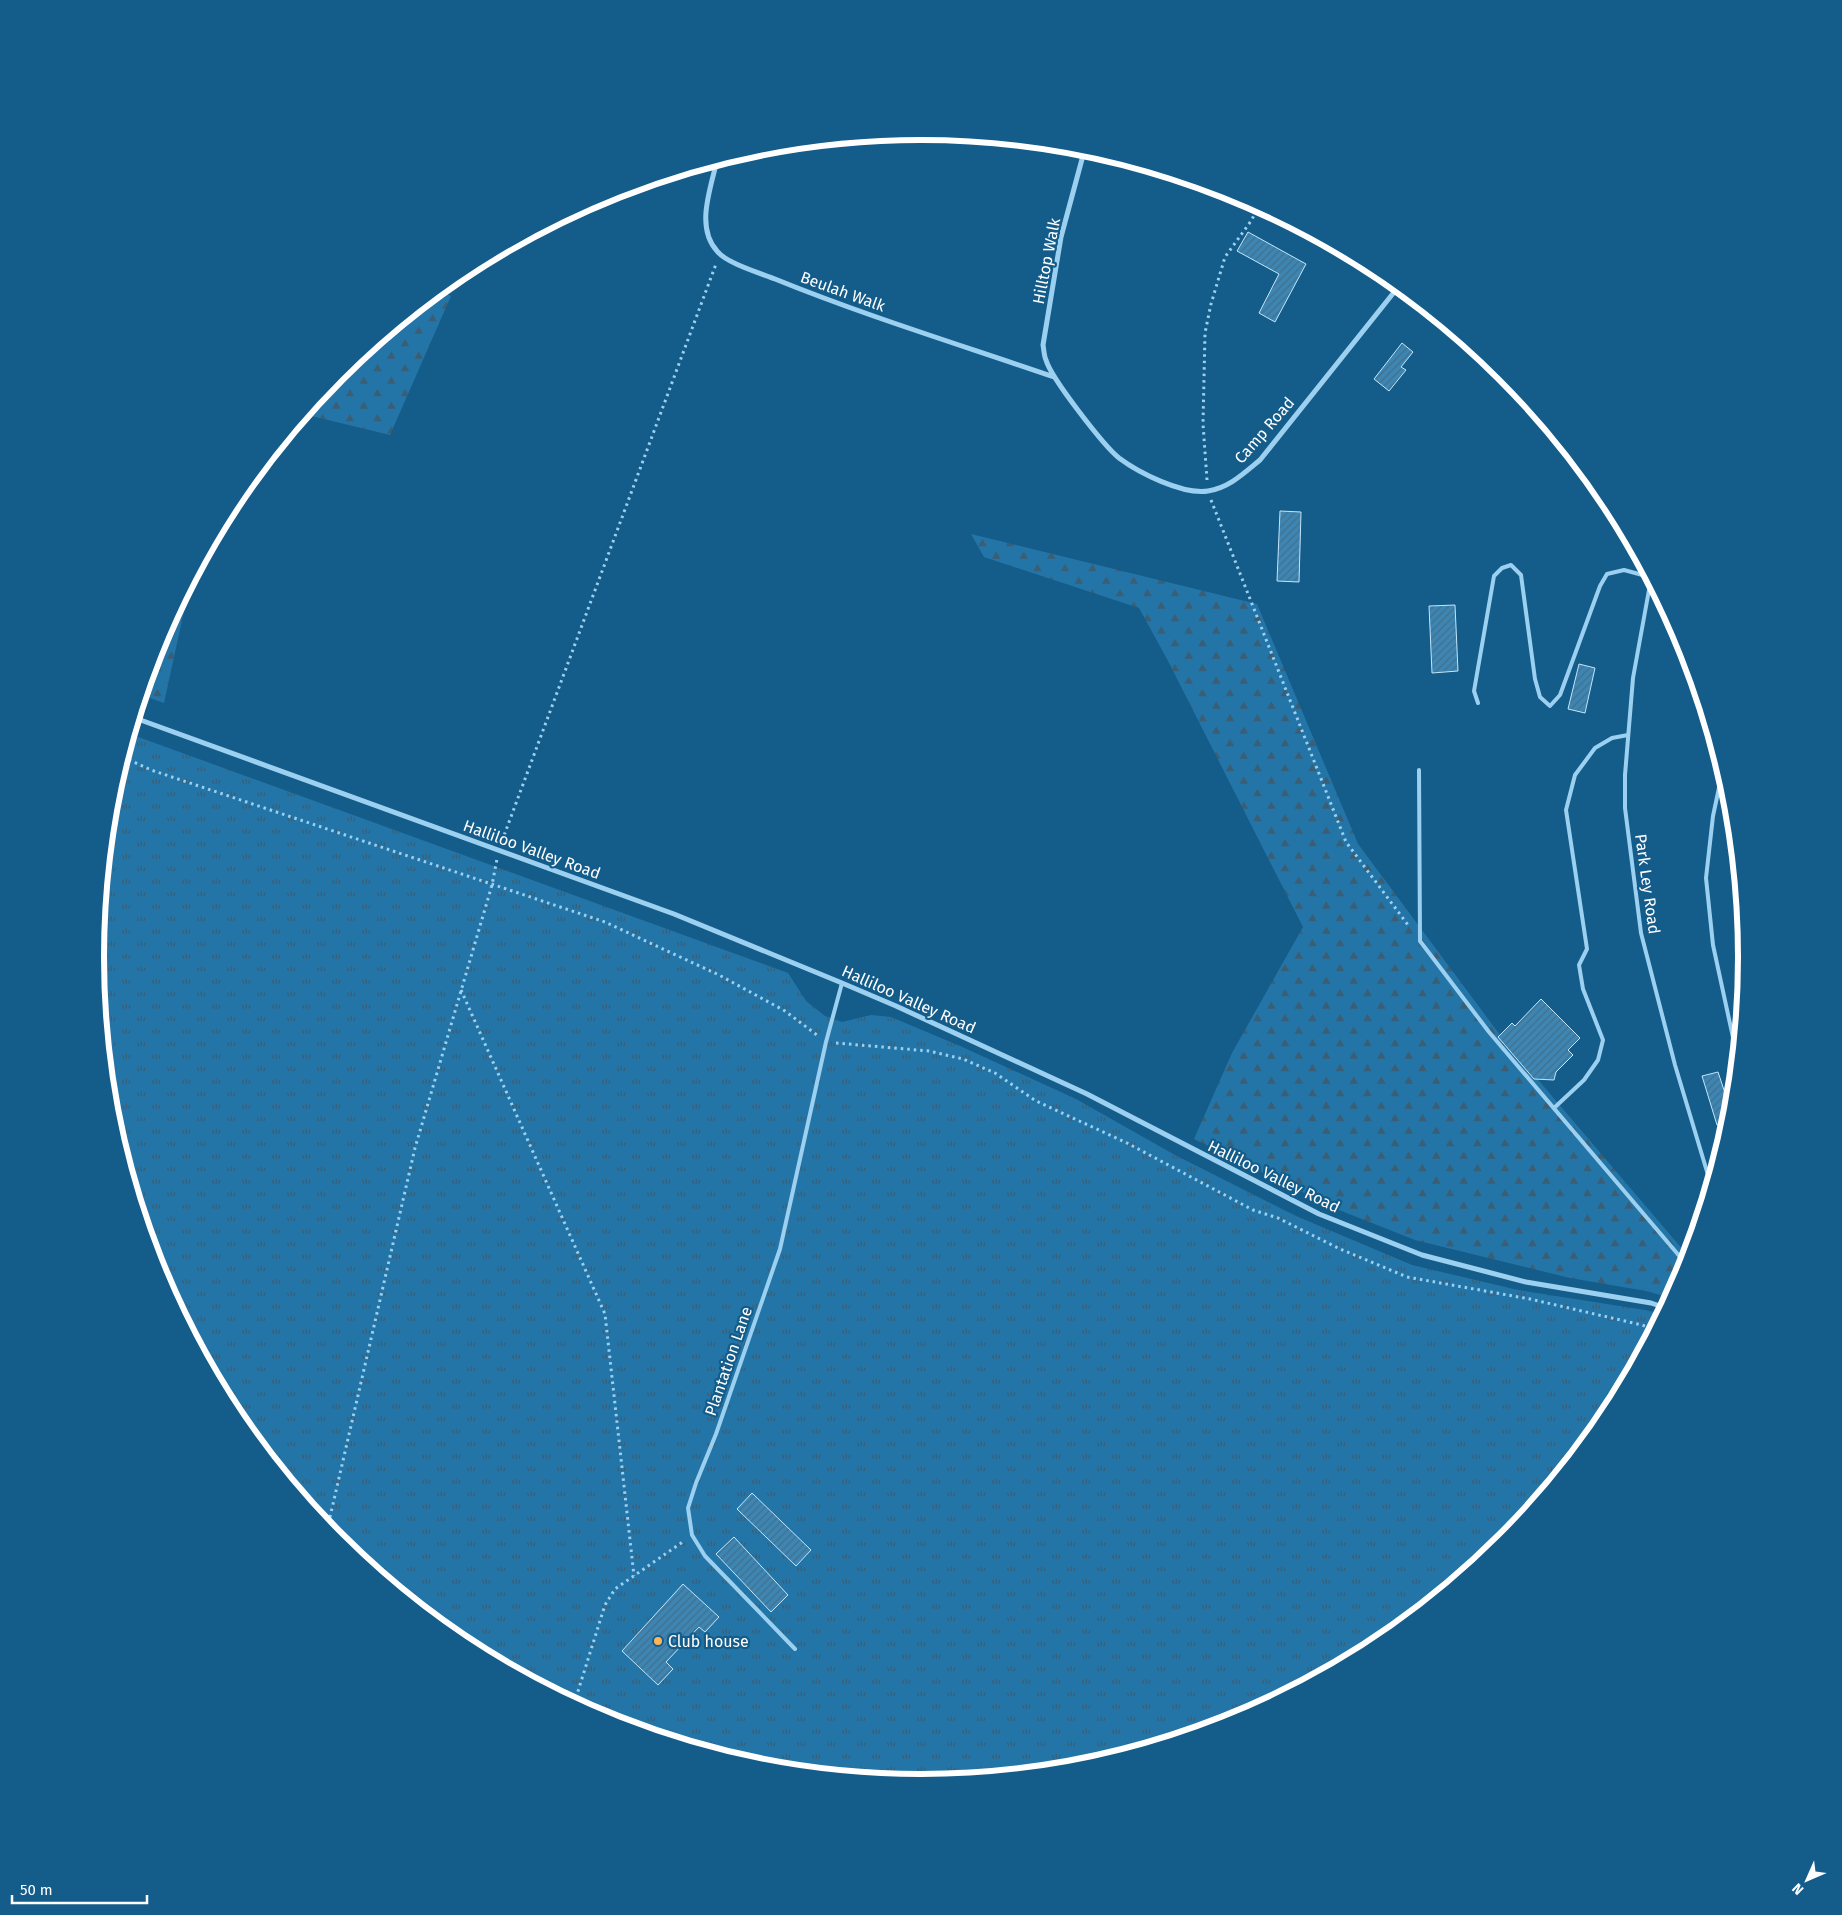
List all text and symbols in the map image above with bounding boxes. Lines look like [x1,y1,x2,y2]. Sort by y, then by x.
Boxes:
street label: Hilltop Walk [1029,216,1064,306]
street label: Beulah Walk [798,267,889,316]
street label: Camp Road [1230,393,1298,467]
street label: Halliloo Valley Road [461,816,603,883]
street label: Park Ley Road [1631,833,1664,935]
street label: Halliloo Valley Road [839,961,979,1038]
street label: Halliloo Valley Road [1205,1136,1343,1217]
street label: Plantation Lane [701,1304,756,1418]
place label: Club house [668,1632,749,1651]
marker: Club house [652,1635,664,1647]
north arrow [1782,1855,1832,1905]
scale bar [12,1872,148,1904]
text: N [1789,1880,1807,1898]
text: 50 m [20,1881,53,1899]

